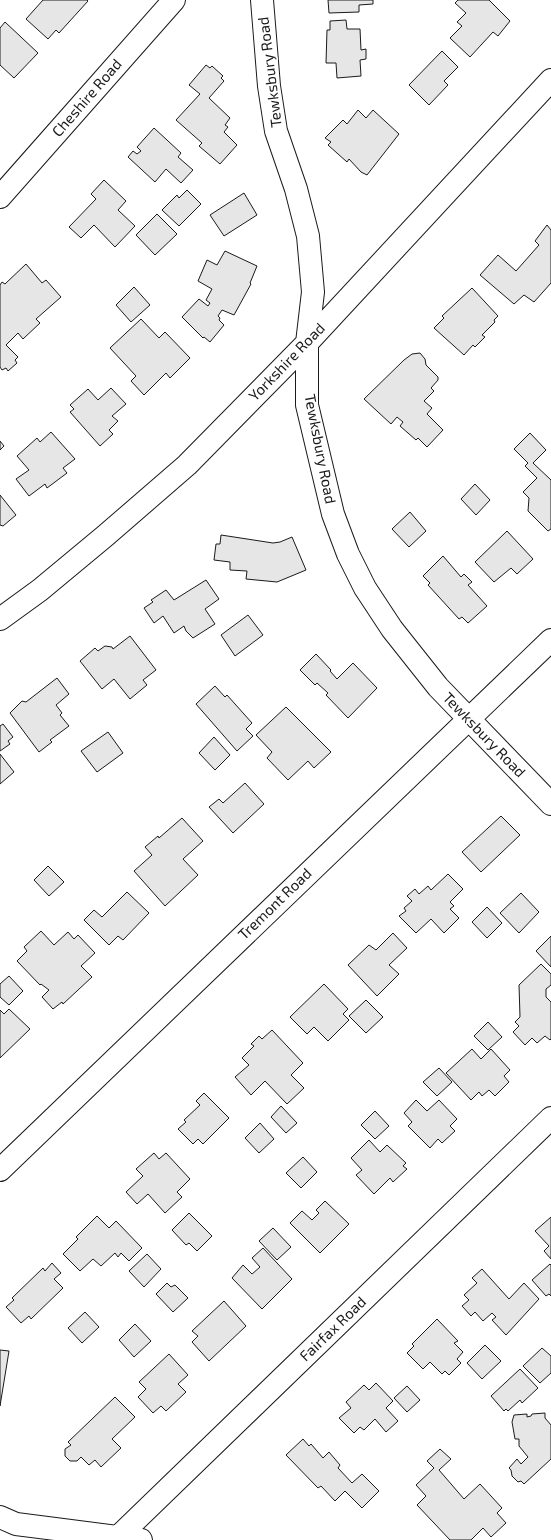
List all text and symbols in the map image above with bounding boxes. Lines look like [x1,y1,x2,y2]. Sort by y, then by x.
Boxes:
street label: Tewksbury Road [253,16,285,128]
street label: Cheshire Road [48,55,125,140]
street label: Yorkshire Road [245,319,328,404]
street label: Tewksbury Road [302,392,340,505]
street label: Tewksbury Road [440,688,530,781]
street label: Tremont Road [234,864,315,943]
street label: Fairfax Road [295,1292,369,1364]

